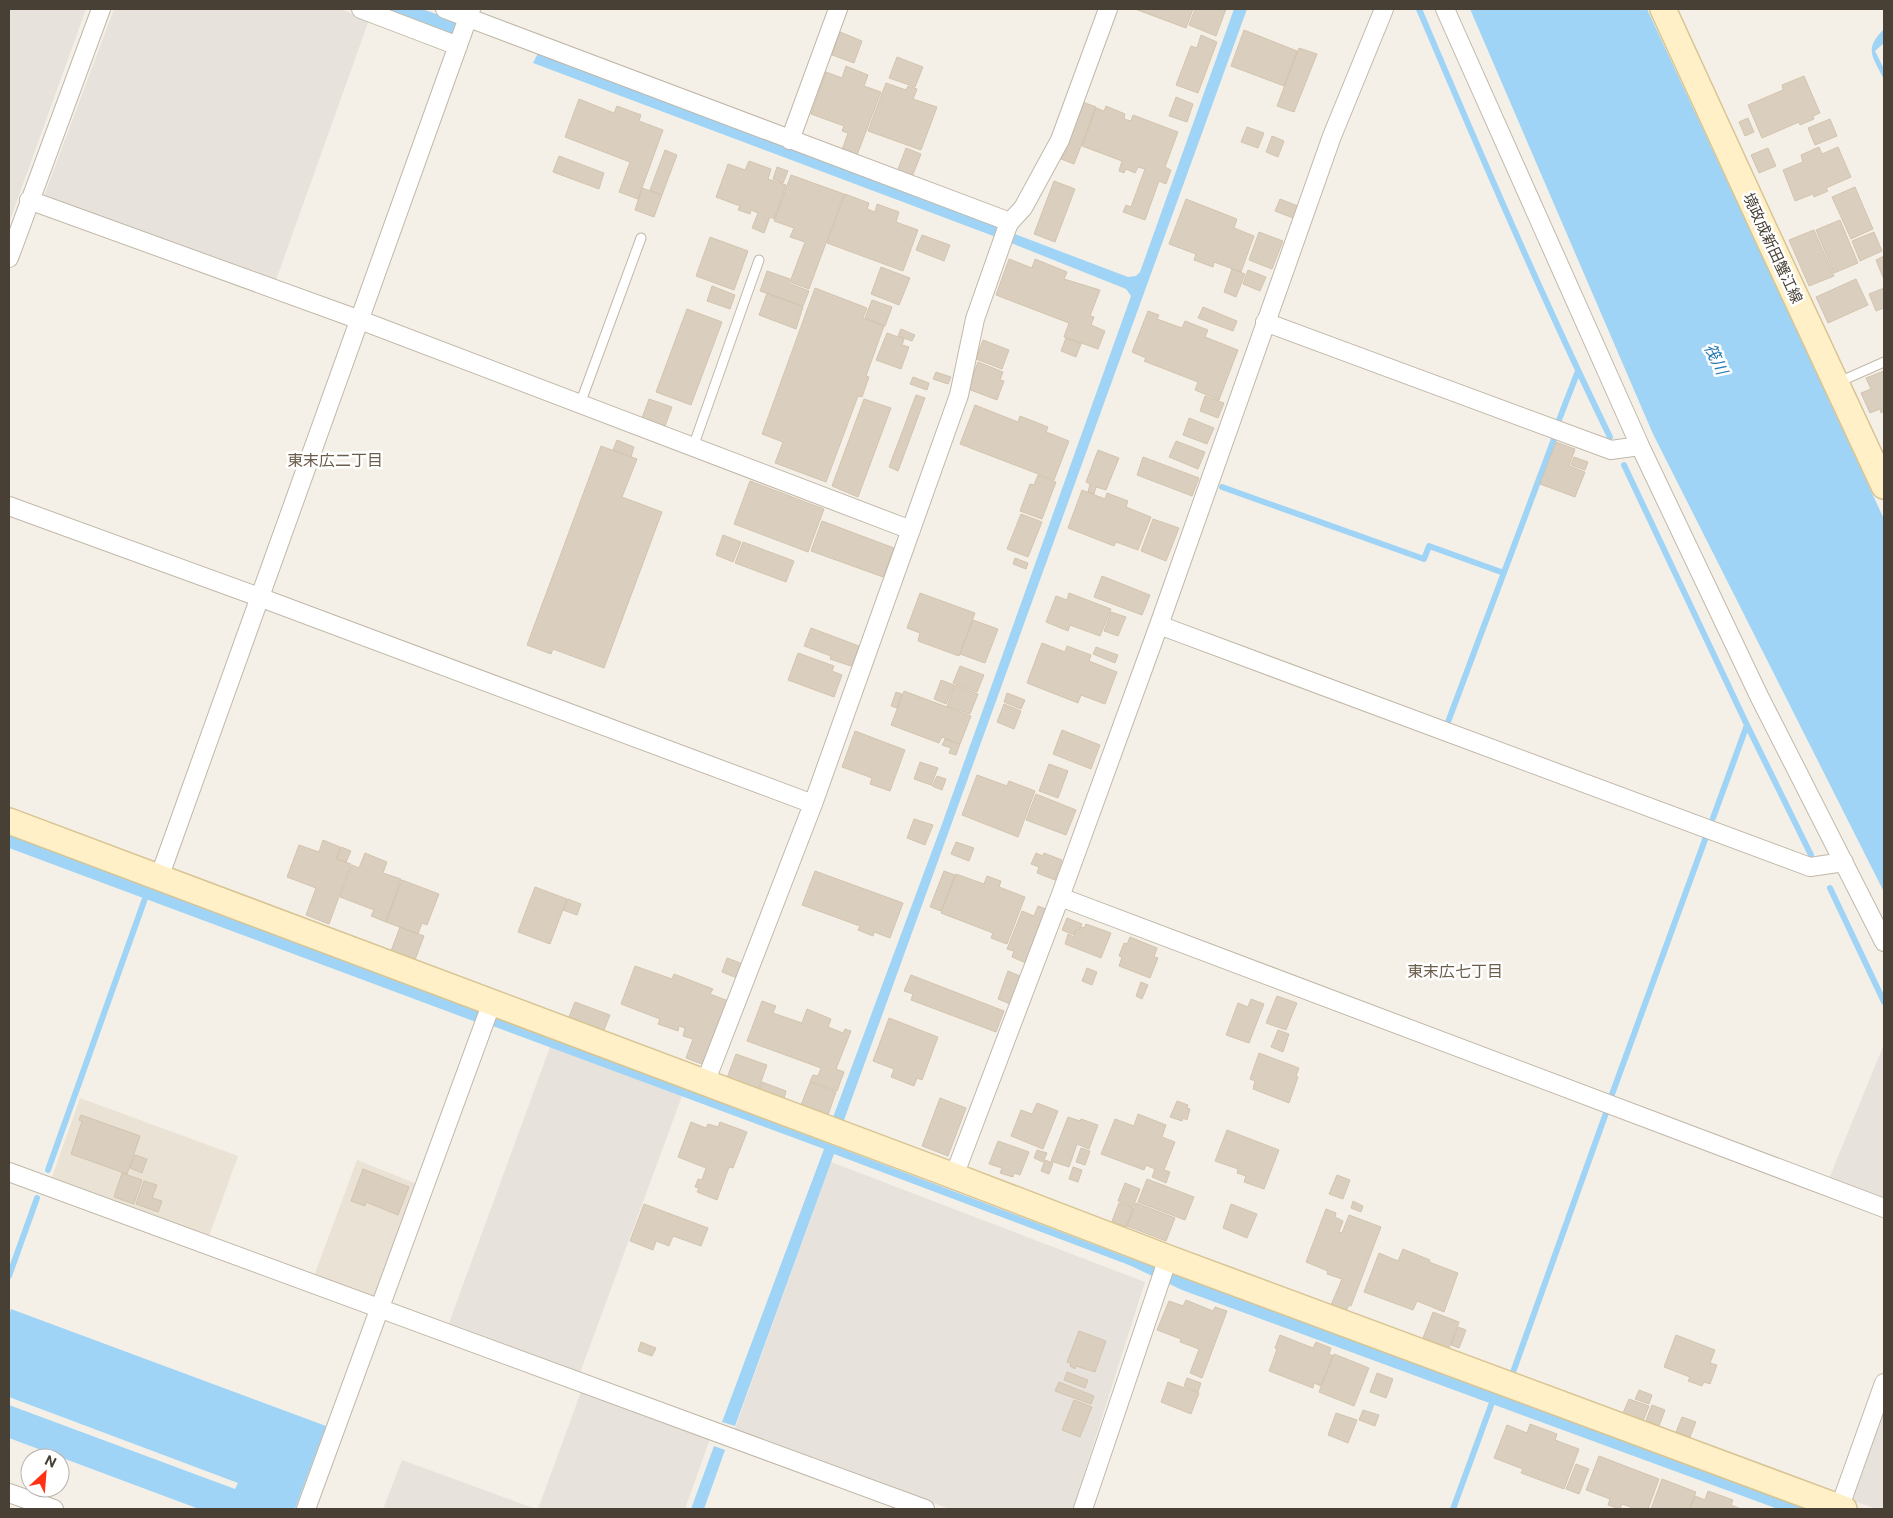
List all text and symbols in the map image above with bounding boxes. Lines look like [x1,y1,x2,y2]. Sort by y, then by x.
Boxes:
street label: 境政成新田蟹江線 [1740,190,1806,306]
water label: 筏川 [1700,340,1732,379]
district label: 東末広二丁目 [287,451,383,470]
district label: 東末広七丁目 [1407,962,1503,981]
north arrow [20,1448,70,1498]
text: N [42,1452,59,1471]

